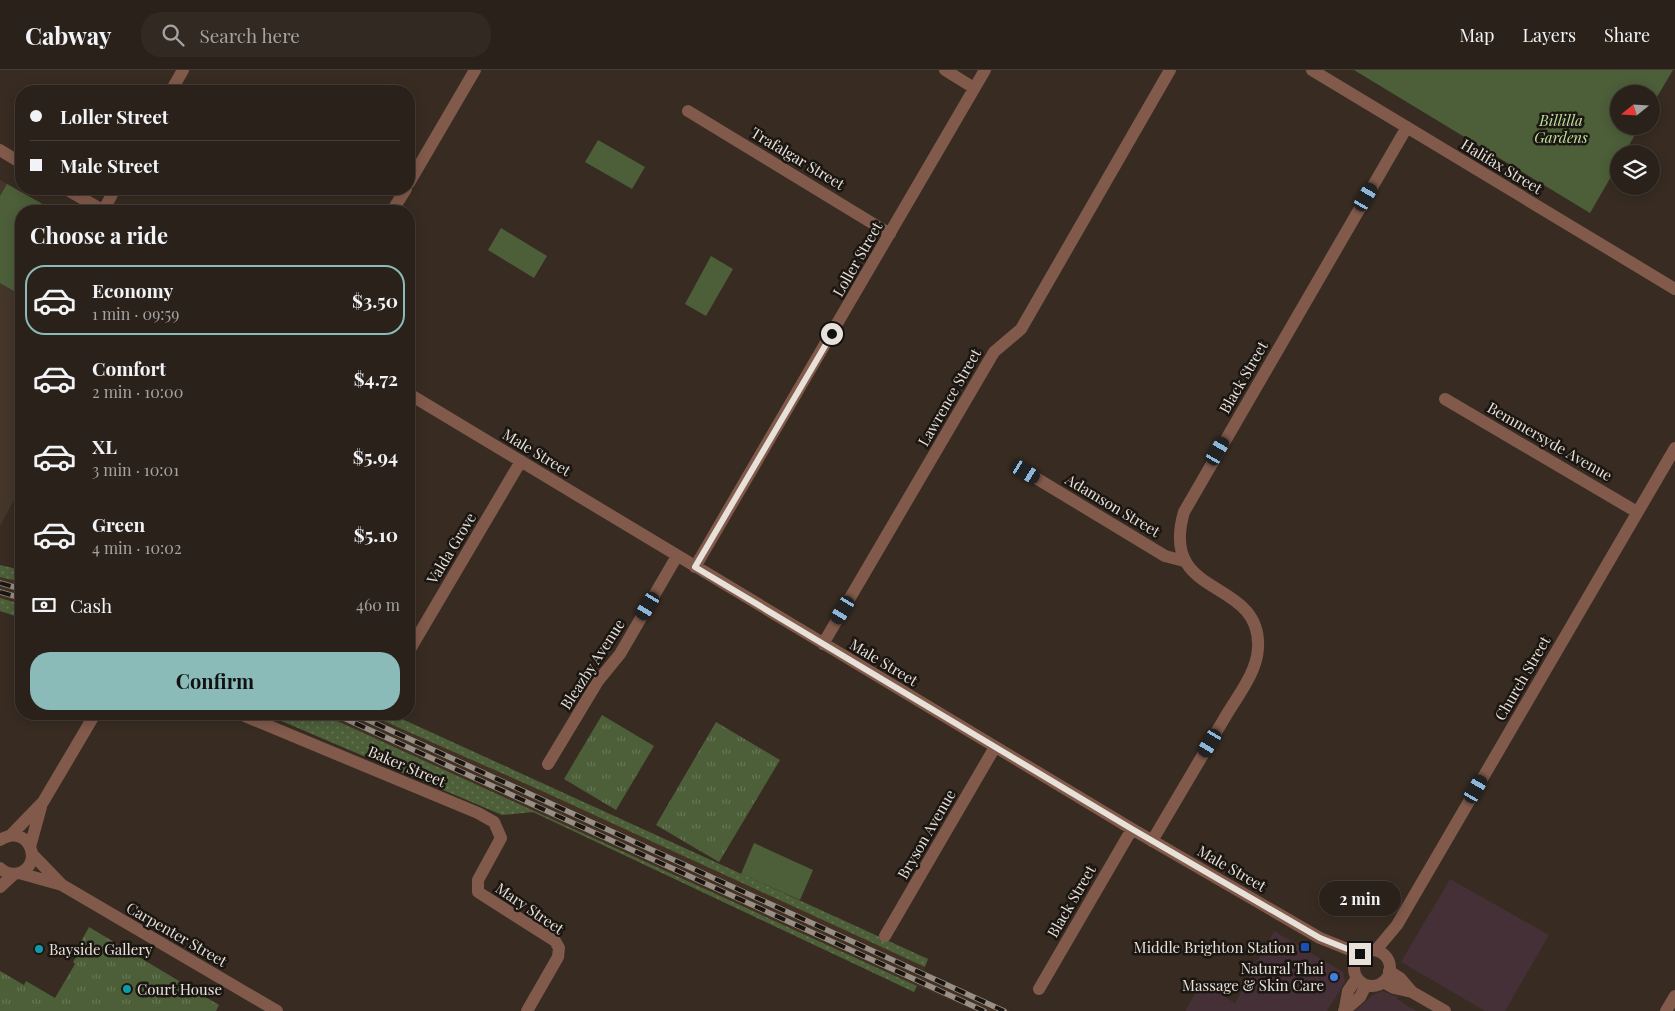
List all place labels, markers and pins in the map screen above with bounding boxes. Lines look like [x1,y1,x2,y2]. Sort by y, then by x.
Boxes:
place label: Middle Brighton Station [1134,937,1295,957]
place label: Bayside Gallery [49,939,153,959]
marker: Middle Brighton Station [1299,941,1311,953]
marker: Bayside Gallery [33,943,45,955]
place label: Natural Thai Massage & Skin Care [1182,958,1325,995]
marker: Natural Thai Massage & Skin Care [1328,971,1340,983]
place label: Court House [137,979,222,999]
marker: Court House [121,983,133,995]

